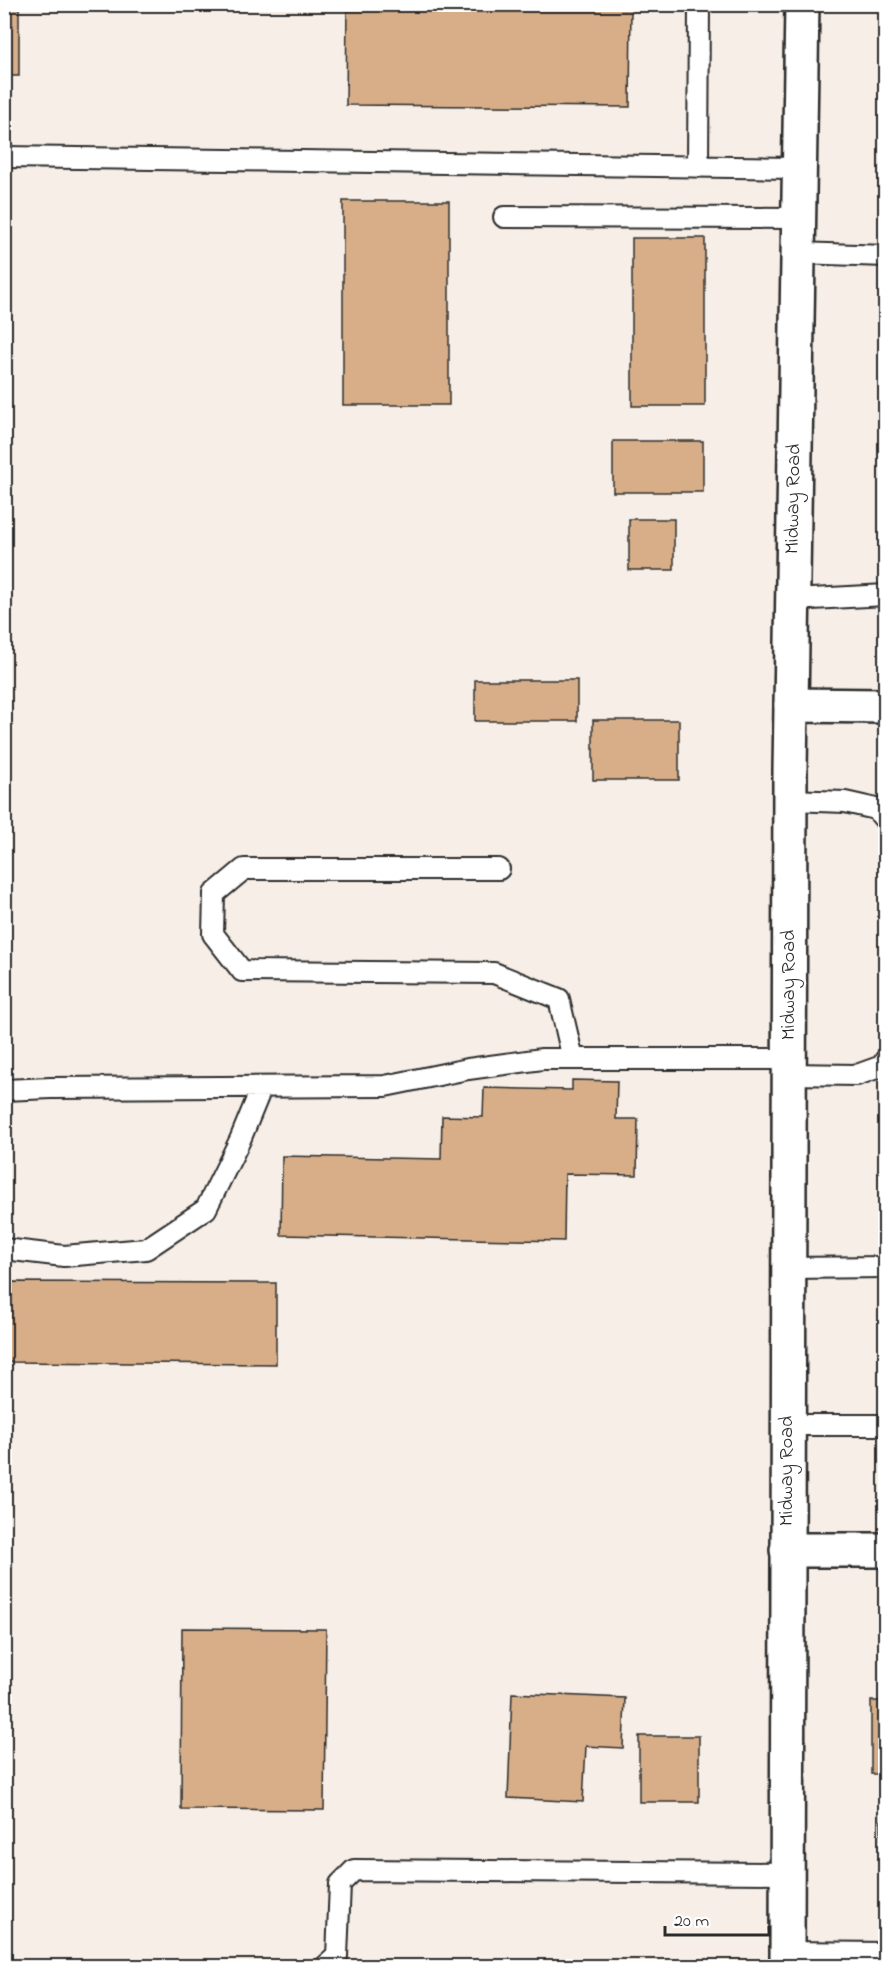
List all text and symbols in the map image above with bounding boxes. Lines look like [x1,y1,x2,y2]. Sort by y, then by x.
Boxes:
street label: Midway Road [779,443,809,555]
street label: Midway Road [775,930,804,1040]
street label: Midway Road [773,1416,802,1526]
scale bar [665,1899,768,1937]
text: 20 m [674,1909,709,1935]

